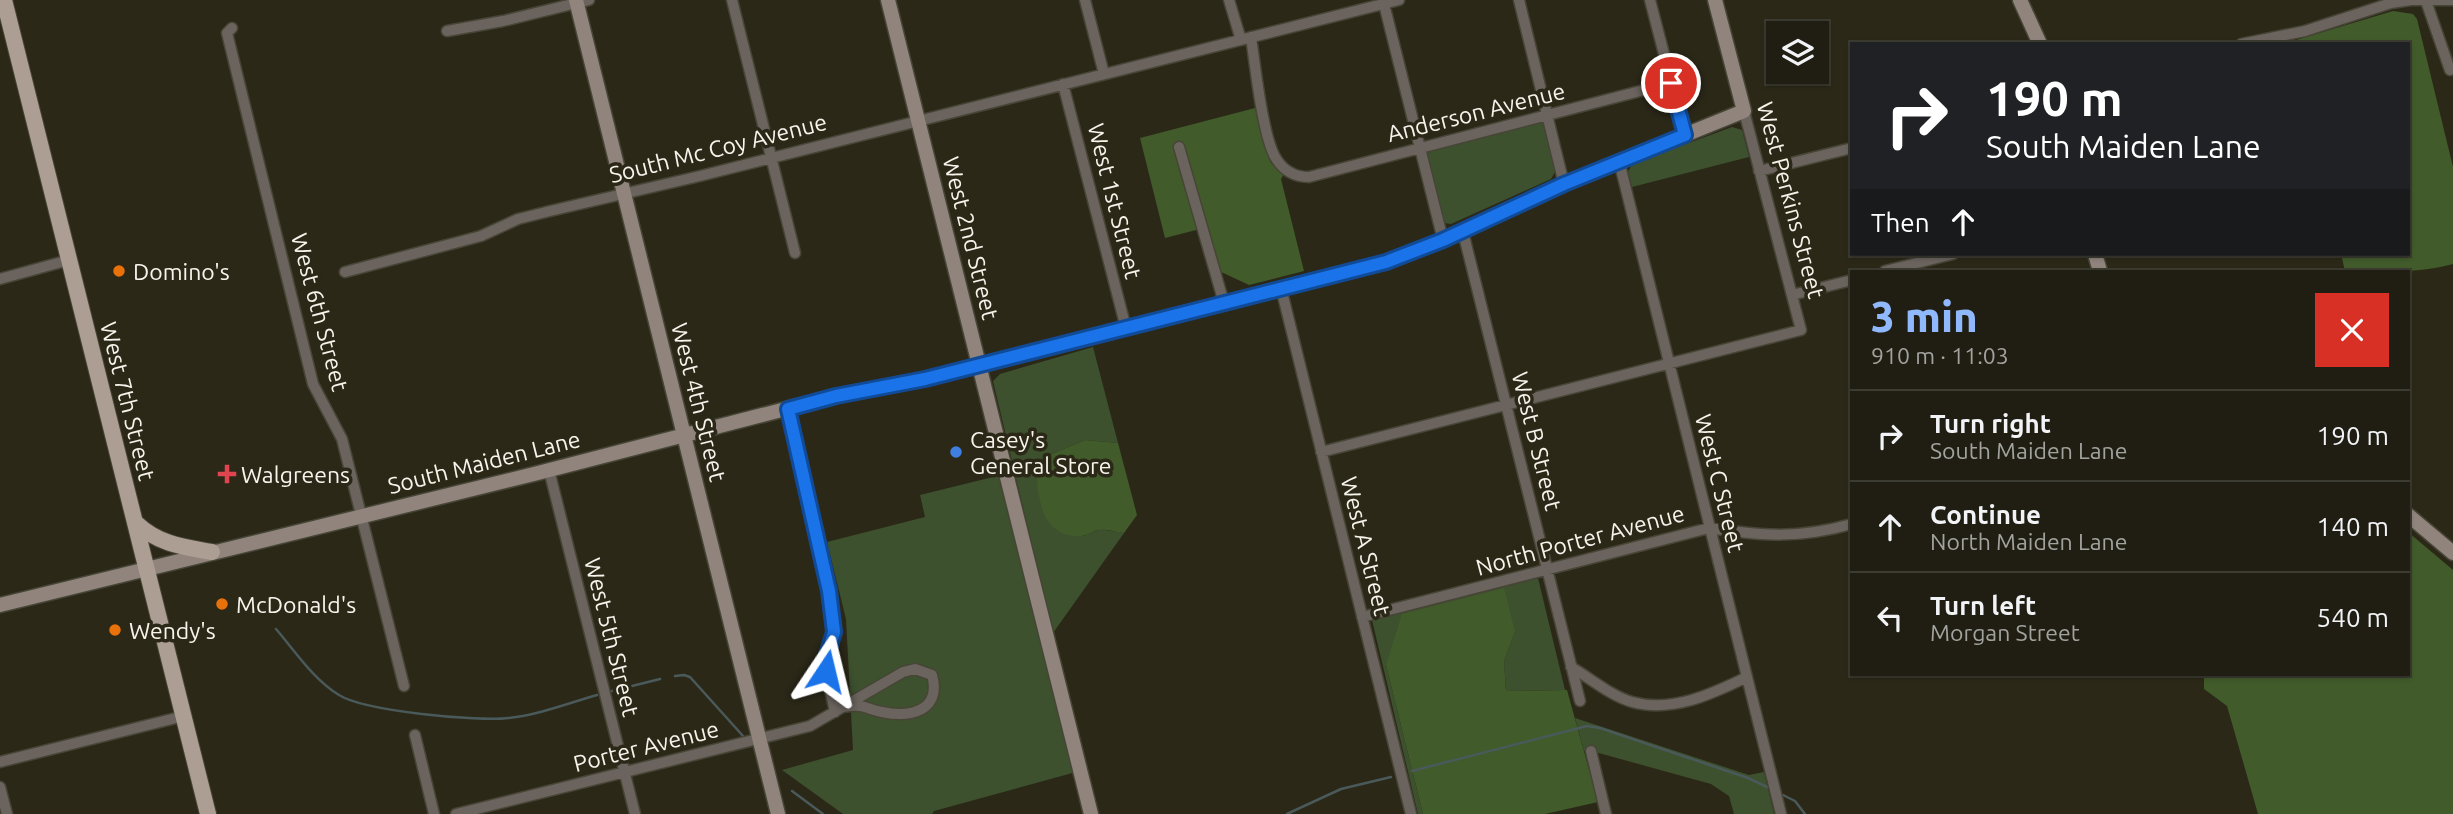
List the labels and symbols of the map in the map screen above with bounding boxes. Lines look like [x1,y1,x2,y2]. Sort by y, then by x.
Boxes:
pin [1641,53,1701,113]
street label: Anderson Avenue [1385,78,1567,146]
street label: West Perkins Street [1753,99,1829,301]
street label: South Mc Coy Avenue [607,109,829,187]
street label: West 1st Street [1084,121,1146,281]
street label: West 2nd Street [939,154,1003,322]
street label: West 6th Street [287,230,353,394]
place label: Domino's [133,259,230,284]
marker: Domino's [111,263,127,279]
street label: West 7th Street [96,319,160,483]
street label: West 4th Street [667,320,731,484]
street label: West B Street [1508,369,1566,513]
street label: West C Street [1691,411,1749,555]
street label: South Maiden Lane [385,426,583,498]
place label: Casey's General Store [970,427,1111,478]
marker: Casey's General Store [948,444,964,460]
place label: Walgreens [241,462,350,487]
marker: Walgreens [219,466,235,482]
street label: West A Street [1337,474,1395,618]
street label: North Porter Avenue [1473,500,1687,580]
street label: West 5th Street [580,555,644,719]
place label: McDonald's [236,592,356,617]
marker: McDonald's [214,596,230,612]
place label: Wendy's [129,618,216,643]
marker: Wendy's [107,622,123,638]
position arrow [789,634,863,708]
street label: Porter Avenue [571,716,721,776]

